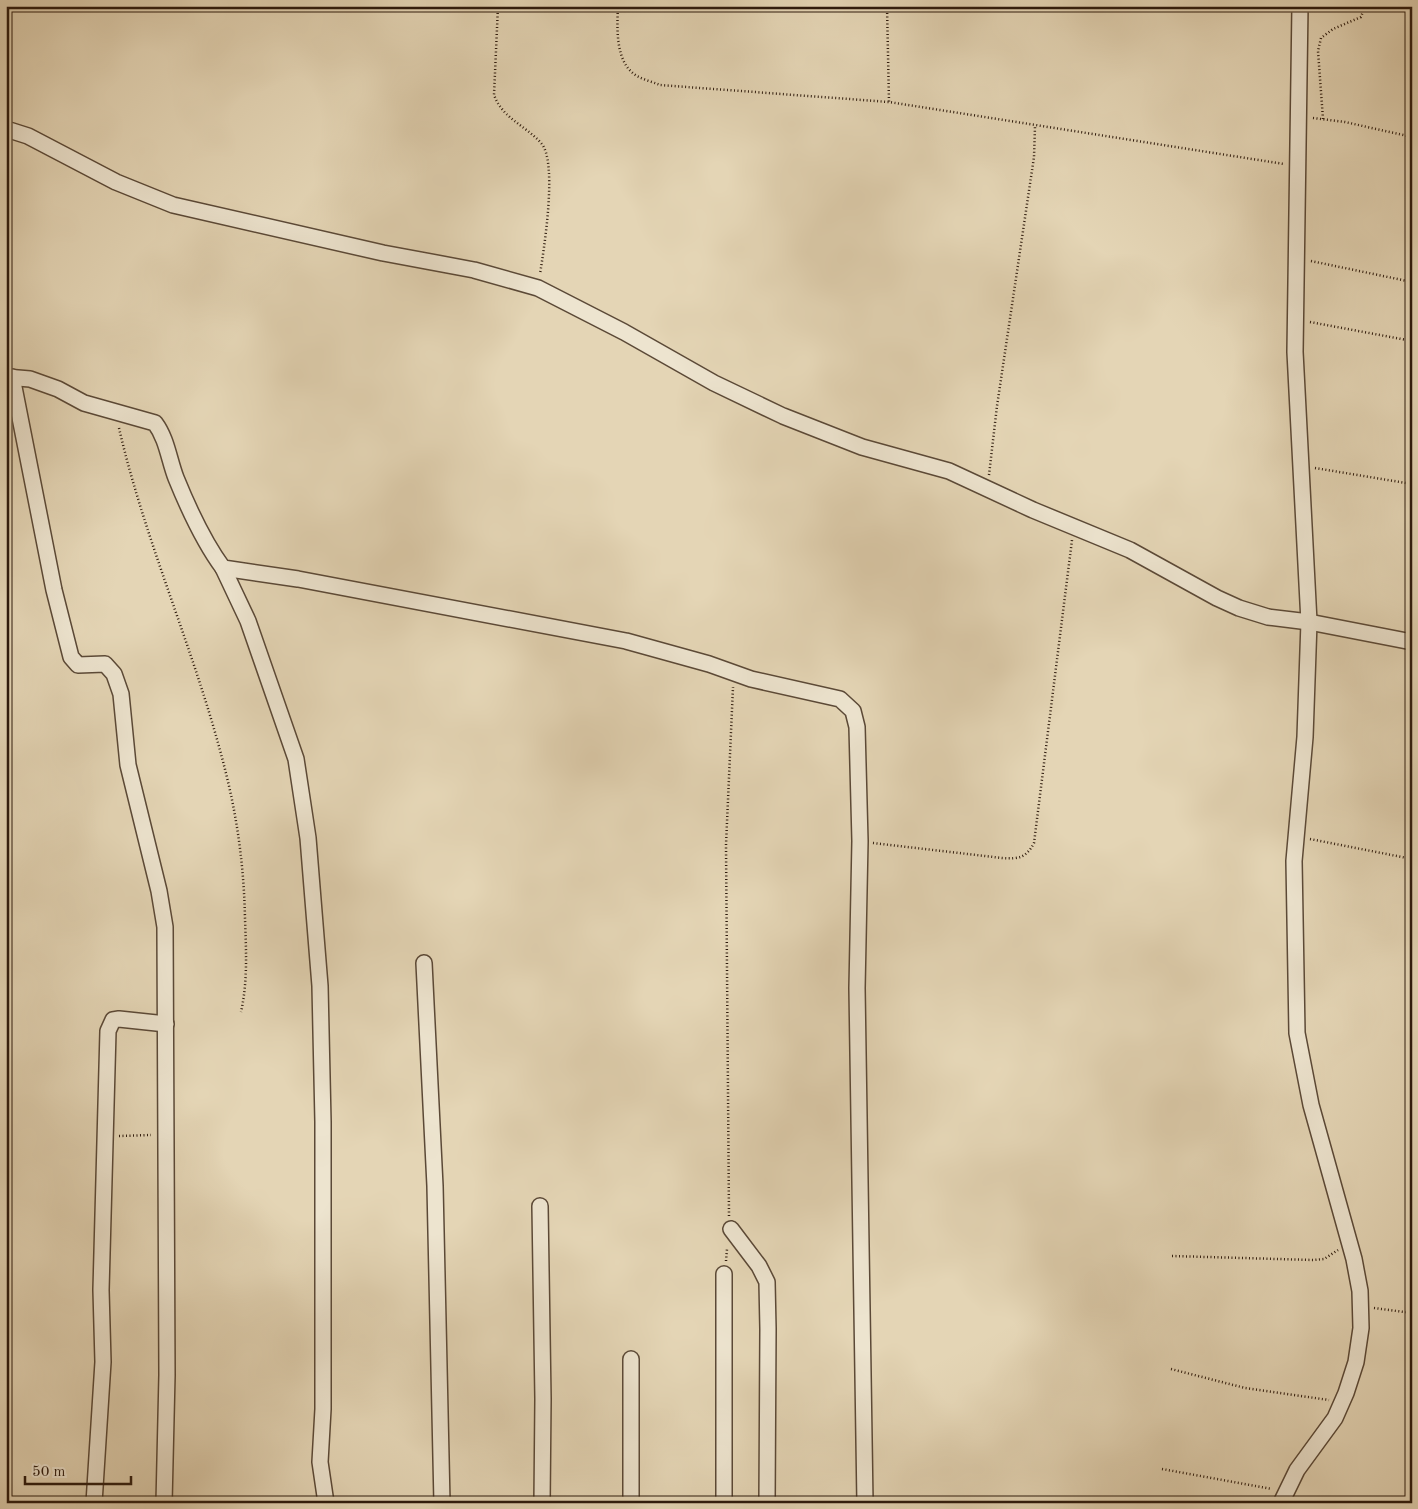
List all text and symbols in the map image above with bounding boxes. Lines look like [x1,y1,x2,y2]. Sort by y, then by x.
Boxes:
scale bar [25,1454,131,1486]
text: 50 m [32,1465,66,1480]

